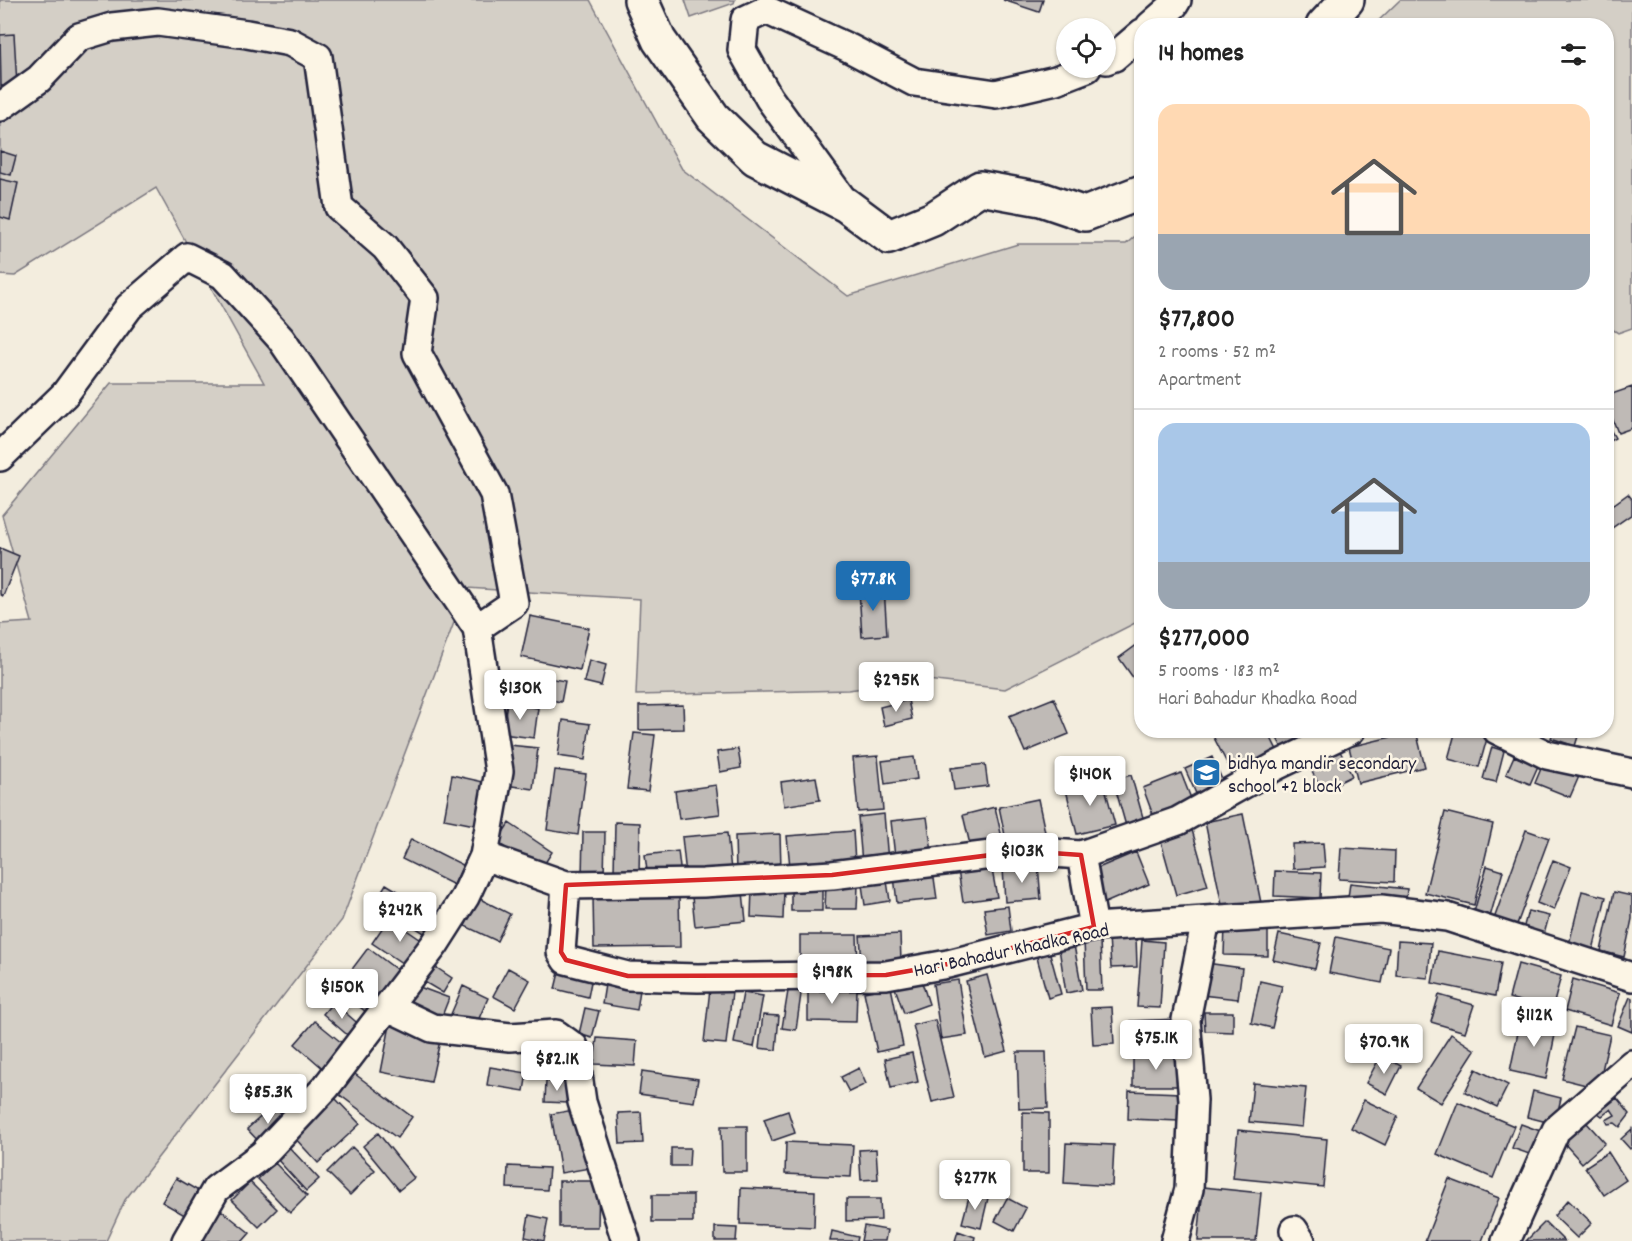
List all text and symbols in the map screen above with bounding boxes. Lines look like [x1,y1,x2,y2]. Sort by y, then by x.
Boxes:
map controls [1056,18,1116,78]
button: locate [1056,18,1116,78]
text: 14 homes [1158,36,1244,73]
icon: filters [1557,38,1590,71]
icon: home [1320,143,1428,251]
text: $77,800 [1158,302,1235,339]
text: 2 rooms · 52 m² [1158,339,1276,367]
text: Apartment [1158,367,1241,395]
icon: home [1320,462,1428,570]
pin: $77.8K [824,561,922,612]
text: $77.8K [850,566,896,594]
text: $277,000 [1158,621,1250,658]
text: 5 rooms · 183 m² [1158,658,1280,686]
pin: $295K [854,662,938,713]
text: $295K [873,667,919,695]
pin: $130K [478,670,562,721]
text: $130K [498,675,542,703]
text: Hari Bahadur Khadka Road [1158,686,1357,714]
place label: bidhya mandir secondary school +2 block [1228,751,1417,802]
pin: $140K [1048,756,1132,807]
school or university icon: bidhya mandir secondary school +2 block [1191,757,1223,789]
text: $140K [1069,761,1111,789]
pin: $103K [980,833,1064,884]
text: $103K [1000,838,1044,866]
pin: $242K [358,892,442,943]
text: $242K [377,897,423,925]
street label: Hari Bahadur Khadka Road [911,918,1112,986]
pin: $198K [790,954,874,1005]
text: $198K [812,959,852,987]
pin: $150K [300,969,384,1020]
text: $150K [320,974,364,1002]
pin: $112K [1492,997,1576,1048]
text: $112K [1516,1002,1552,1030]
pin: $75.1K [1107,1020,1205,1071]
pin: $70.9K [1335,1024,1433,1075]
text: $75.1K [1134,1025,1178,1053]
text: $70.9K [1359,1029,1409,1057]
pin: $82.1K [508,1041,606,1092]
text: $82.1K [535,1046,579,1074]
pin: $85.3K [219,1074,317,1125]
text: $85.3K [244,1079,292,1107]
pin: $277K [933,1160,1017,1211]
text: $277K [953,1165,997,1193]

